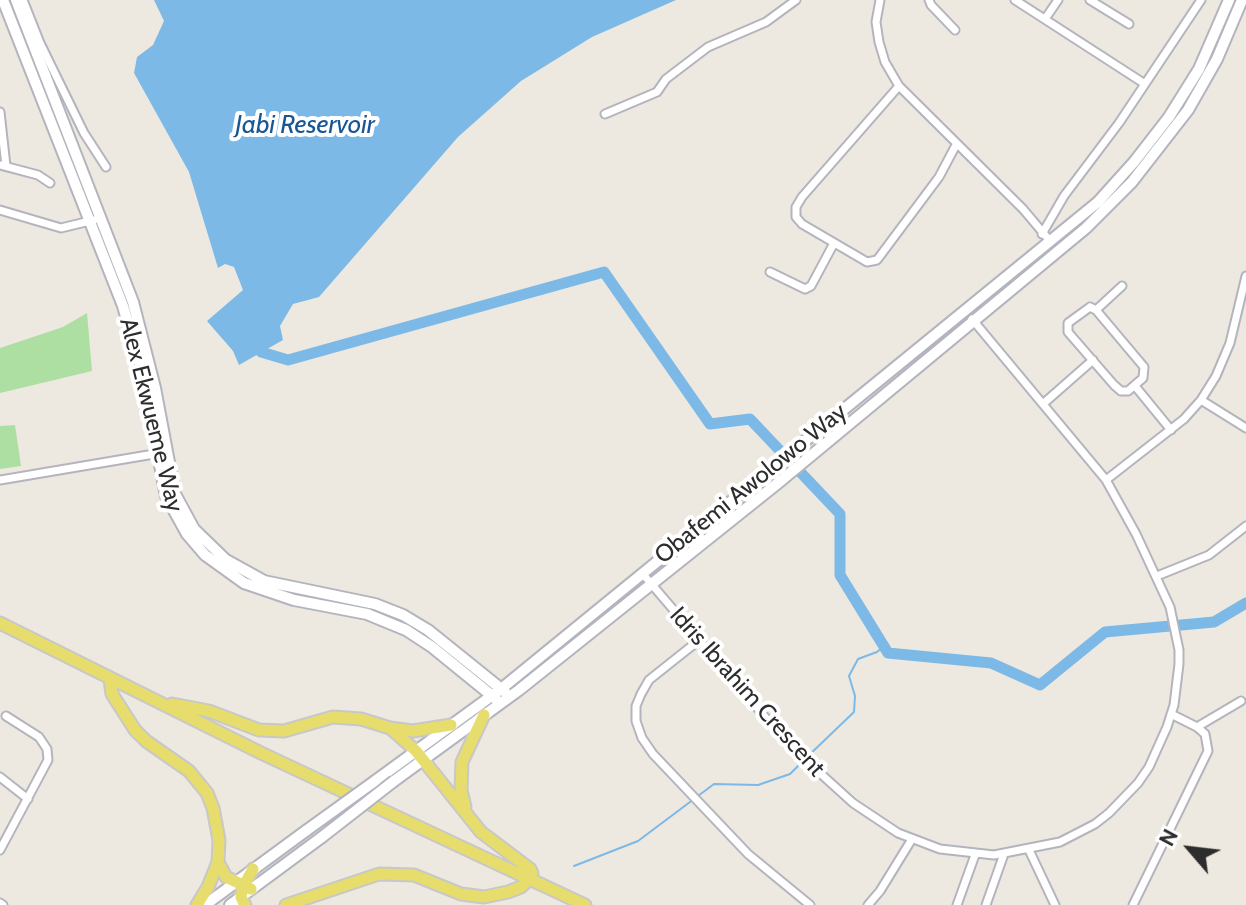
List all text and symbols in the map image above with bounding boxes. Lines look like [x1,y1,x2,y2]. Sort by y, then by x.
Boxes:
water label: Jabi Reservoir [235,109,375,141]
street label: Alex Ekwueme Way [113,315,189,515]
street label: Obafemi Awolowo Way [649,398,853,570]
street label: Idris Ibrahim Crescent [663,601,831,783]
north arrow [1150,809,1230,889]
text: N [1153,824,1184,851]

